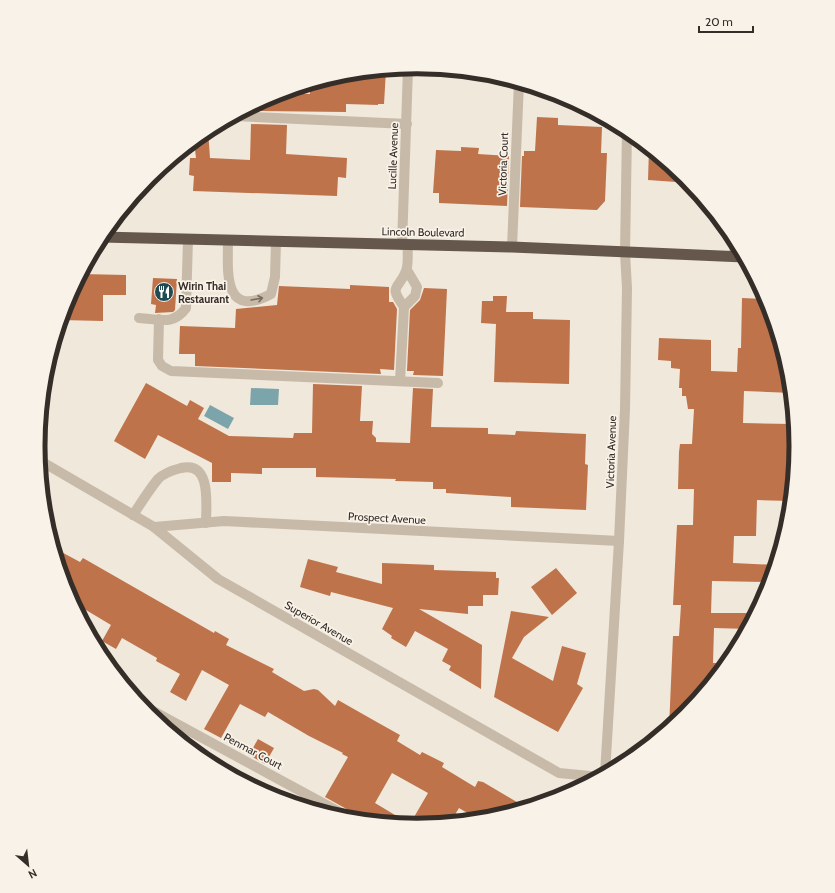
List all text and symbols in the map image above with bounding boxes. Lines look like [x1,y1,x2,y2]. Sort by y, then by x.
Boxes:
scale bar [699,8,753,34]
text: 20 m [705,14,733,29]
street label: Lucille Avenue [385,122,401,190]
street label: Victoria Court [495,132,511,196]
street label: Lincoln Boulevard [382,224,464,240]
place label: Wirin Thai Restaurant [178,279,229,306]
restaurant icon: Wirin Thai Restaurant [153,281,175,303]
one-way arrow [250,295,263,303]
street label: Victoria Avenue [603,415,619,489]
street label: Prospect Avenue [348,509,427,527]
street label: Superior Avenue [282,598,356,648]
street label: Penmar Court [221,730,285,772]
north arrow [8,845,48,885]
text: N [26,866,39,882]

